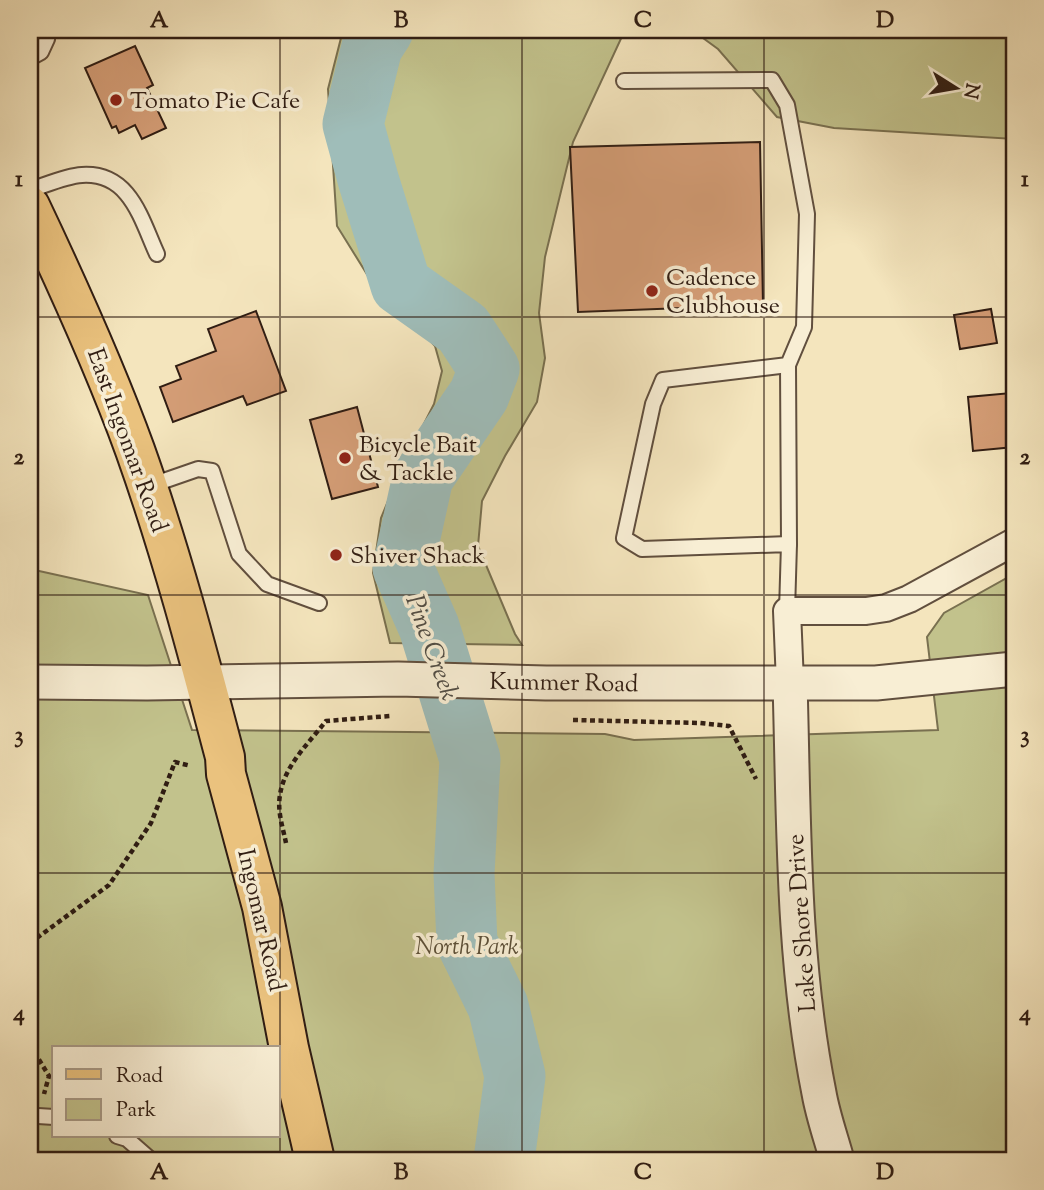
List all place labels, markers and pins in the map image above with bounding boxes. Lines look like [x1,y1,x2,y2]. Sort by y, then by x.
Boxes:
place label: Tomato Pie Cafe [130,85,300,119]
marker: Tomato Pie Cafe [108,92,124,108]
place label: Cadence Clubhouse [666,262,780,324]
marker: Cadence Clubhouse [644,283,660,299]
place label: Bicycle Bait & Tackle [359,429,477,491]
marker: Bicycle Bait & Tackle [337,450,353,466]
place label: Shiver Shack [350,540,485,574]
marker: Shiver Shack [328,547,344,563]

